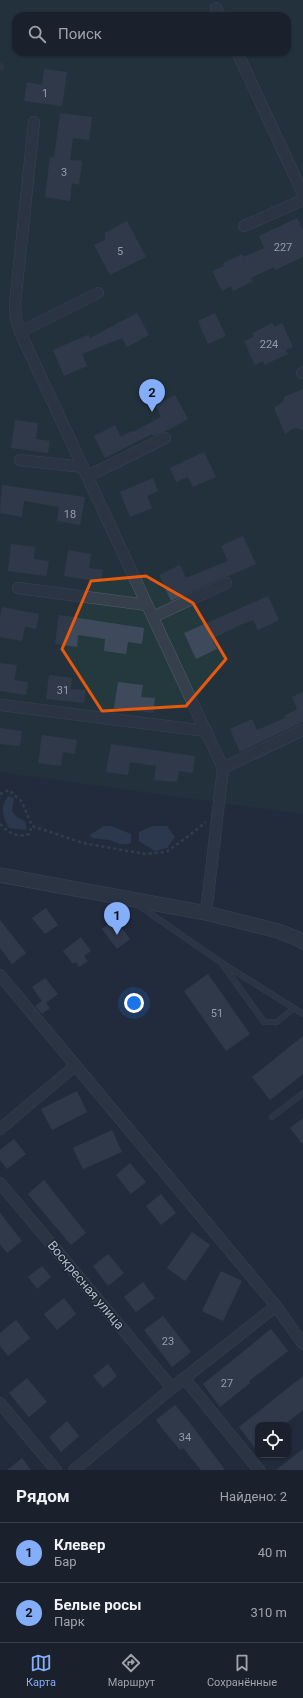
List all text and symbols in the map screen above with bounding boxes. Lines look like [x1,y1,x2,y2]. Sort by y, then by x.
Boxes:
search box [12,12,291,56]
icon: search [26,23,48,45]
text: Поиск [58,25,102,43]
house number: 1 [42,87,48,100]
house number: 3 [61,166,67,179]
house number: 227 [274,241,292,254]
house number: 5 [117,245,123,258]
house number: 224 [260,338,278,351]
pin: 2 [139,379,165,412]
house number: 18 [64,508,76,521]
house number: 31 [57,684,69,697]
pin: 1 [104,902,130,935]
your location [124,993,144,1013]
house number: 51 [211,1007,223,1020]
street label: Воскресная улица [45,1238,127,1332]
house number: 23 [162,1335,174,1348]
house number: 27 [221,1377,233,1390]
map controls [255,1422,291,1458]
button: locate [255,1422,291,1458]
house number: 34 [179,1431,191,1444]
text: Рядом [16,1486,70,1506]
text: Найдено: 2 [220,1489,287,1504]
text: Клевер [54,1536,105,1554]
text: 1 [25,1545,33,1560]
text: 40 m [258,1545,287,1560]
text: Бар [54,1554,77,1569]
text: Белые росы [54,1596,141,1614]
text: 2 [25,1605,33,1620]
text: 310 m [250,1605,287,1620]
text: Парк [54,1614,85,1629]
tab: Карта [26,1652,56,1689]
tab: Маршрут [108,1652,155,1689]
tab: Сохранённые [207,1652,277,1689]

